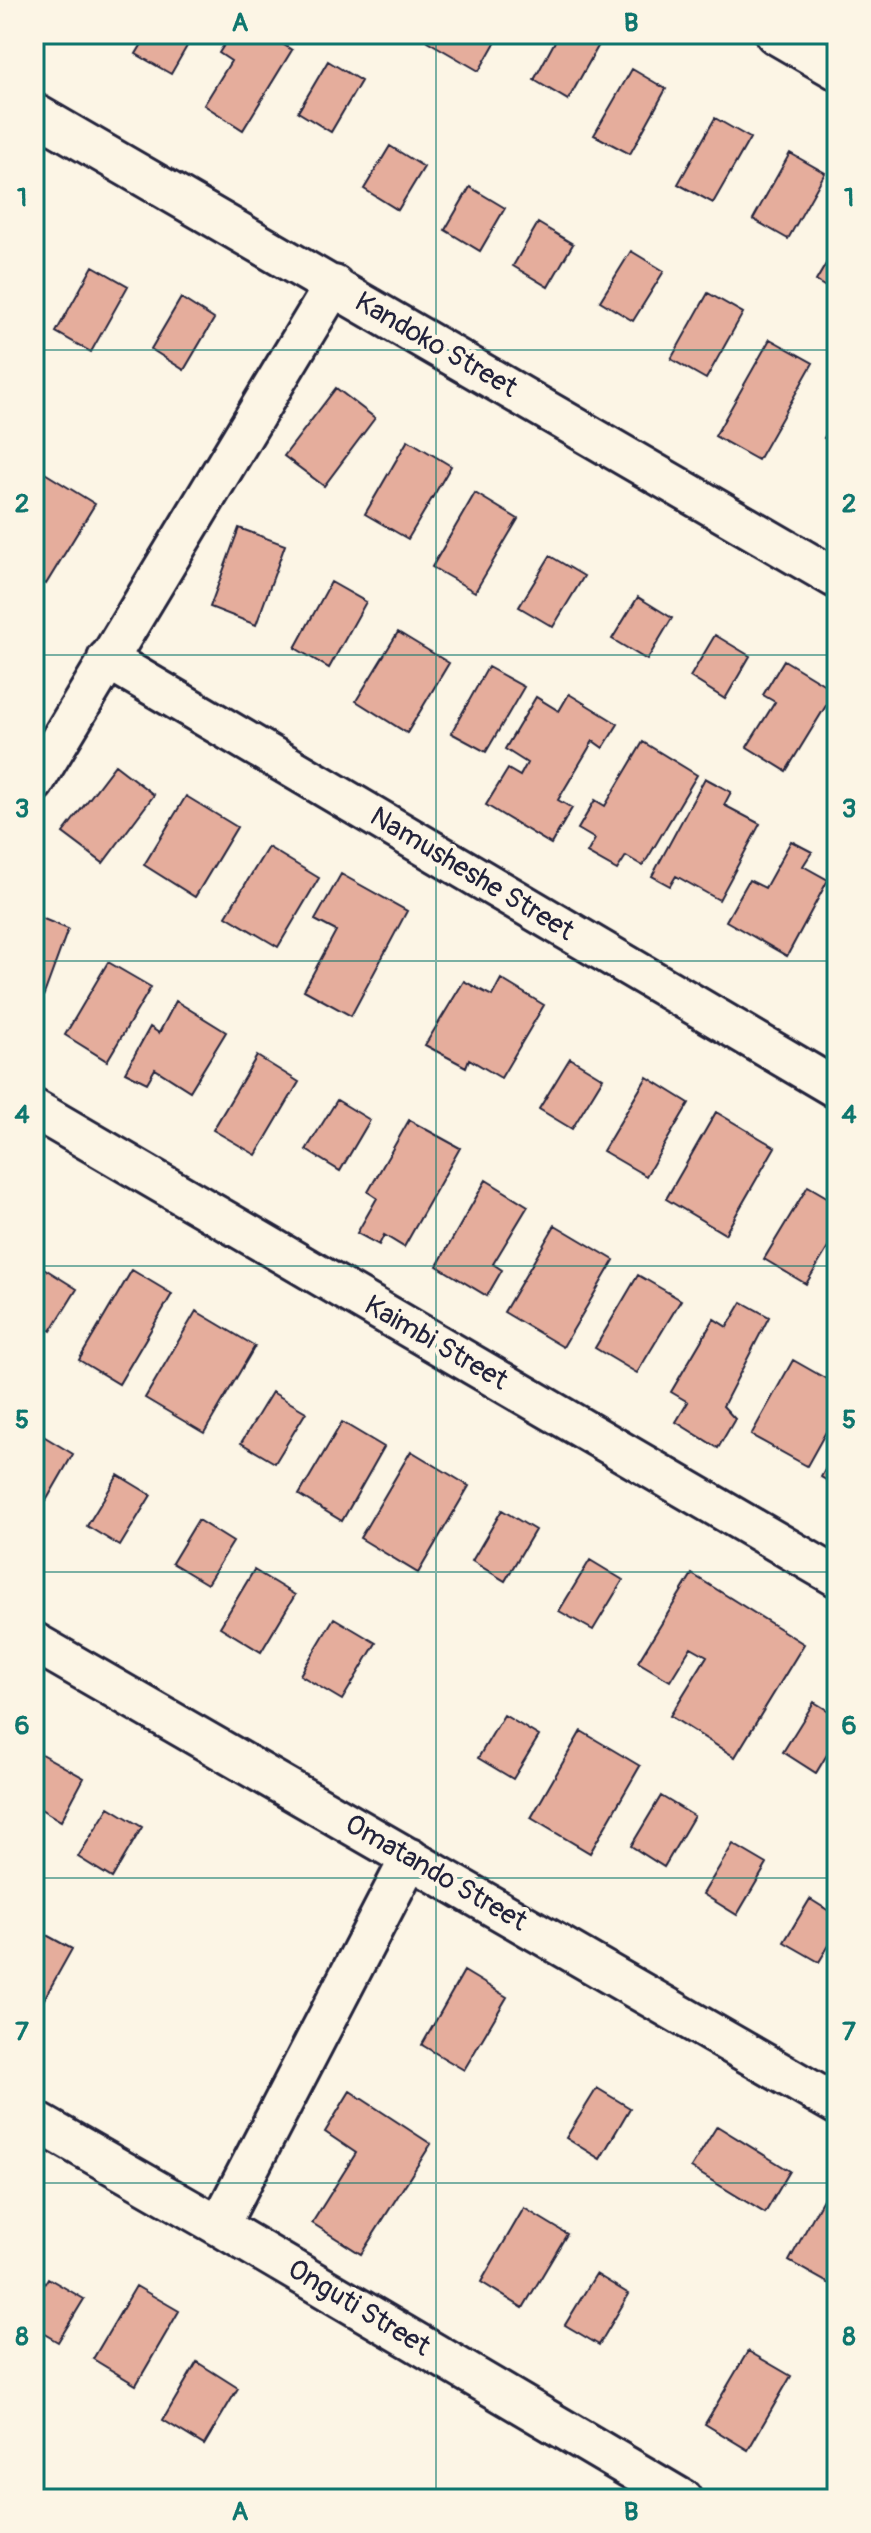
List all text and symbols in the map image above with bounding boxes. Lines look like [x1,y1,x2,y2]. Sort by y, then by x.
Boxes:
text: A [232,7,249,39]
text: B [624,7,638,39]
text: 1 [17,182,27,214]
text: 1 [844,182,854,214]
street label: Kandoko Street [349,284,524,406]
text: 2 [15,488,29,520]
text: 2 [842,488,856,520]
text: 3 [15,793,29,825]
text: 3 [842,793,856,825]
street label: Namusheshe Street [364,799,581,949]
text: 4 [14,1099,30,1131]
text: 4 [841,1099,857,1131]
street label: Kaimbi Street [358,1288,515,1398]
text: 5 [15,1404,29,1436]
text: 5 [842,1404,856,1436]
text: 6 [14,1710,30,1742]
text: 6 [841,1710,857,1742]
street label: Omatando Street [339,1807,534,1940]
text: 7 [15,2016,29,2048]
text: 7 [842,2016,856,2048]
street label: Onguti Street [281,2252,437,2365]
text: 8 [15,2321,29,2353]
text: 8 [842,2321,856,2353]
text: A [232,2496,249,2528]
text: B [624,2496,638,2528]

